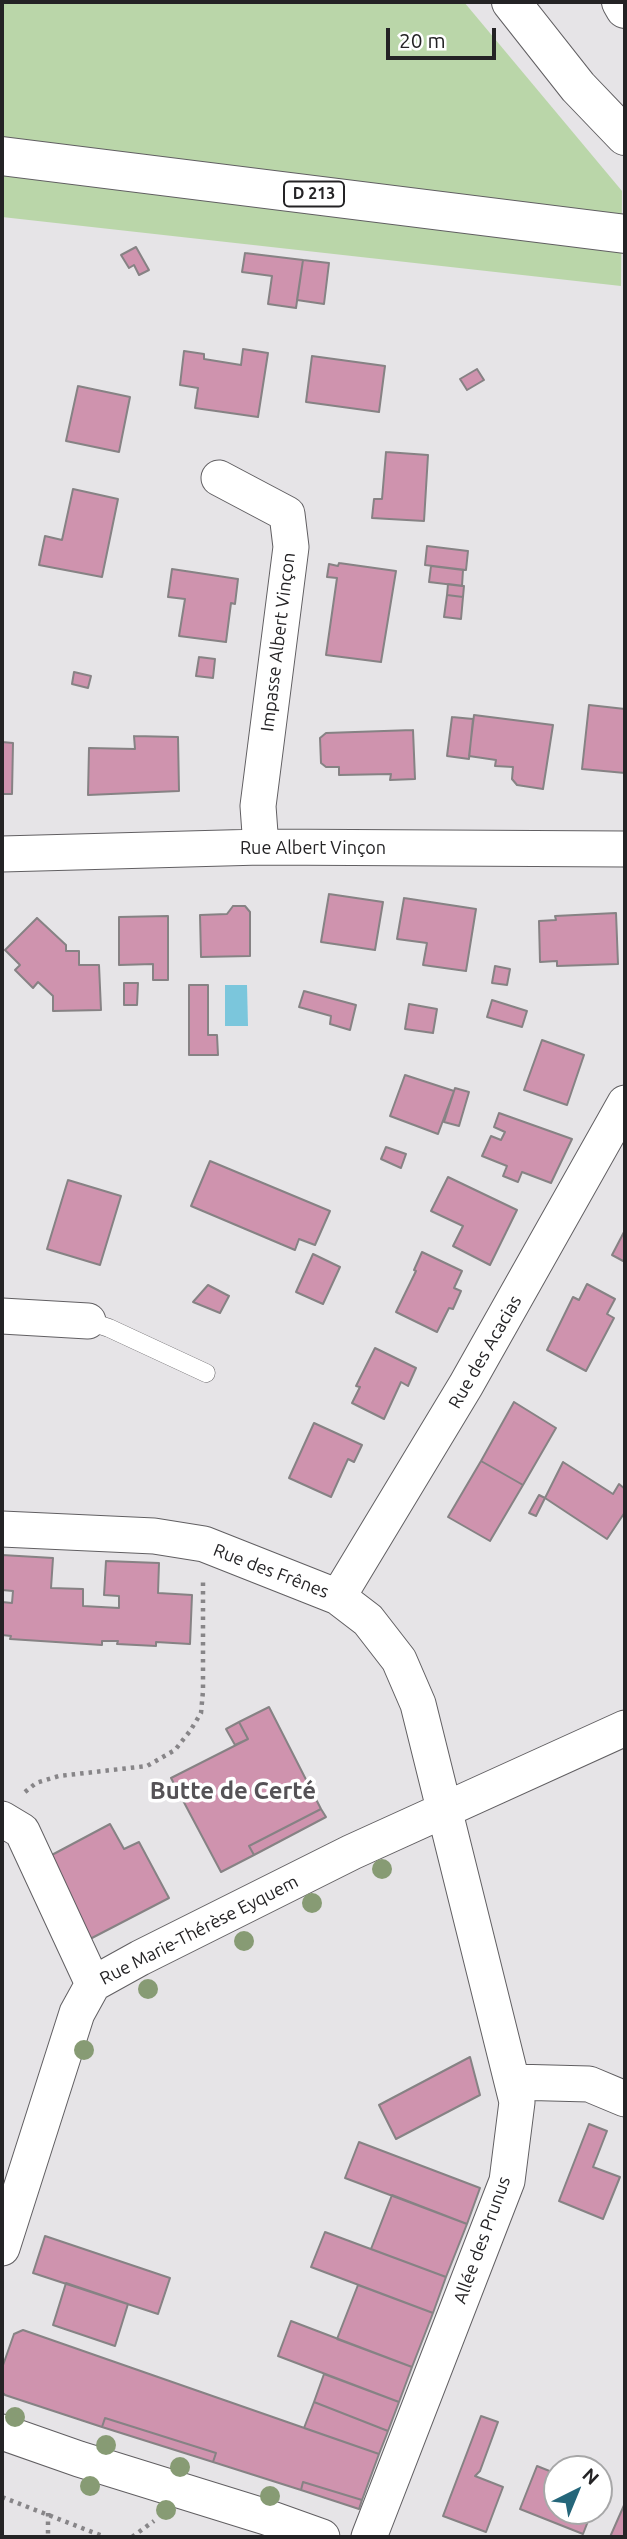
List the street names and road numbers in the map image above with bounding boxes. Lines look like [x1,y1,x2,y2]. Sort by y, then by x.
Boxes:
road number: D 213 [284,182,344,206]
street label: Impasse Albert Vinçon [256,551,300,733]
street label: Rue Albert Vinçon [240,837,386,859]
street label: Rue des Acacias [444,1292,526,1412]
street label: Rue des Frênes [210,1539,332,1603]
street label: Rue Marie-Thérèse Eyquem [96,1871,302,1989]
street label: Allée des Prunus [449,2173,515,2307]

